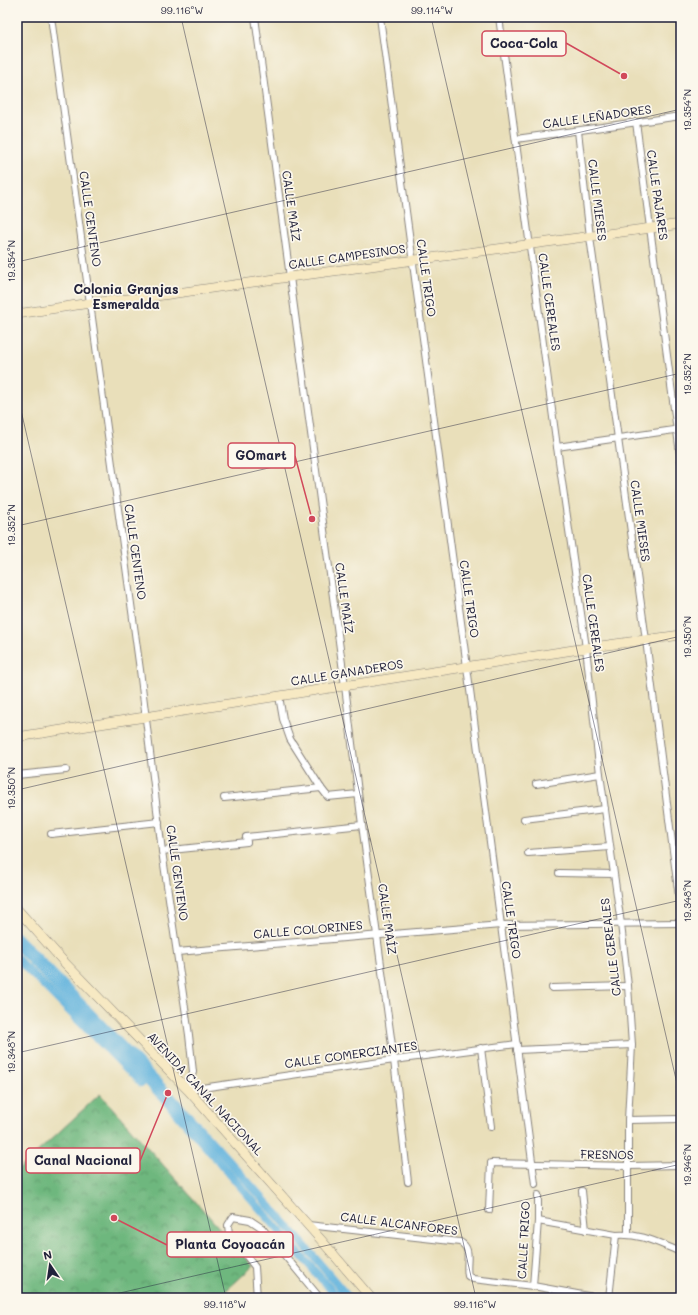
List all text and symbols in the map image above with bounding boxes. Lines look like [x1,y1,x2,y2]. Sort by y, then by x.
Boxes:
text: 99.116°W [161,3,203,17]
text: 99.114°W [411,3,453,17]
callout: Coca-Cola [482,31,566,56]
text: Coca-Cola [490,34,558,51]
text: 19.354°N [680,89,694,131]
street label: CALLE LEÑADORES [541,100,652,132]
street label: CALLE PAJARES [644,149,672,241]
street label: CALLE MIESES [585,158,611,242]
street label: CALLE MAÍZ [279,169,305,242]
street label: CALLE CENTENO [76,170,106,268]
street label: CALLE TRIGO [414,238,440,318]
text: 19.354°N [4,240,18,282]
street label: CALLE CAMPESINOS [287,240,407,272]
street label: CALLE CEREALES [535,252,565,352]
district label: Colonia Granjas Esmeralda [73,280,179,312]
text: 19.352°N [680,353,694,395]
callout: GOmart [228,443,295,468]
text: GOmart [235,446,287,463]
street label: CALLE MIESES [627,479,655,563]
street label: CALLE CENTENO [121,503,151,601]
text: 19.352°N [4,504,18,546]
street label: CALLE TRIGO [457,559,483,639]
street label: CALLE MAÍZ [332,561,358,634]
street label: CALLE CEREALES [579,573,609,673]
text: 19.350°N [680,616,694,658]
street label: CALLE GANADEROS [289,655,404,689]
text: 19.350°N [4,767,18,809]
street label: CALLE CENTENO [163,824,193,922]
street label: CALLE TRIGO [499,880,525,960]
text: 19.348°N [680,880,694,922]
street label: CALLE MAÍZ [375,882,401,955]
street label: CALLE CEREALES [596,897,624,997]
street label: CALLE COLORINES [253,916,363,942]
street label: AVENIDA CANAL NACIONAL [144,1028,268,1159]
text: 19.348°N [4,1031,18,1073]
street label: CALLE COMERCIANTES [284,1037,418,1071]
text: 19.346°N [680,1144,694,1186]
street label: FRESNOS [580,1146,634,1162]
callout: Canal Nacional [26,1148,140,1173]
text: Canal Nacional [34,1151,132,1168]
street label: CALLE TRIGO [513,1200,533,1279]
street label: CALLE ALCANFORES [340,1208,459,1238]
callout: Planta Coyoacán [167,1232,293,1257]
text: Planta Coyoacán [175,1235,285,1253]
north arrow [30,1245,70,1285]
text: N [42,1247,53,1263]
text: 99.118°W [204,1297,246,1311]
text: 99.116°W [454,1297,496,1311]

